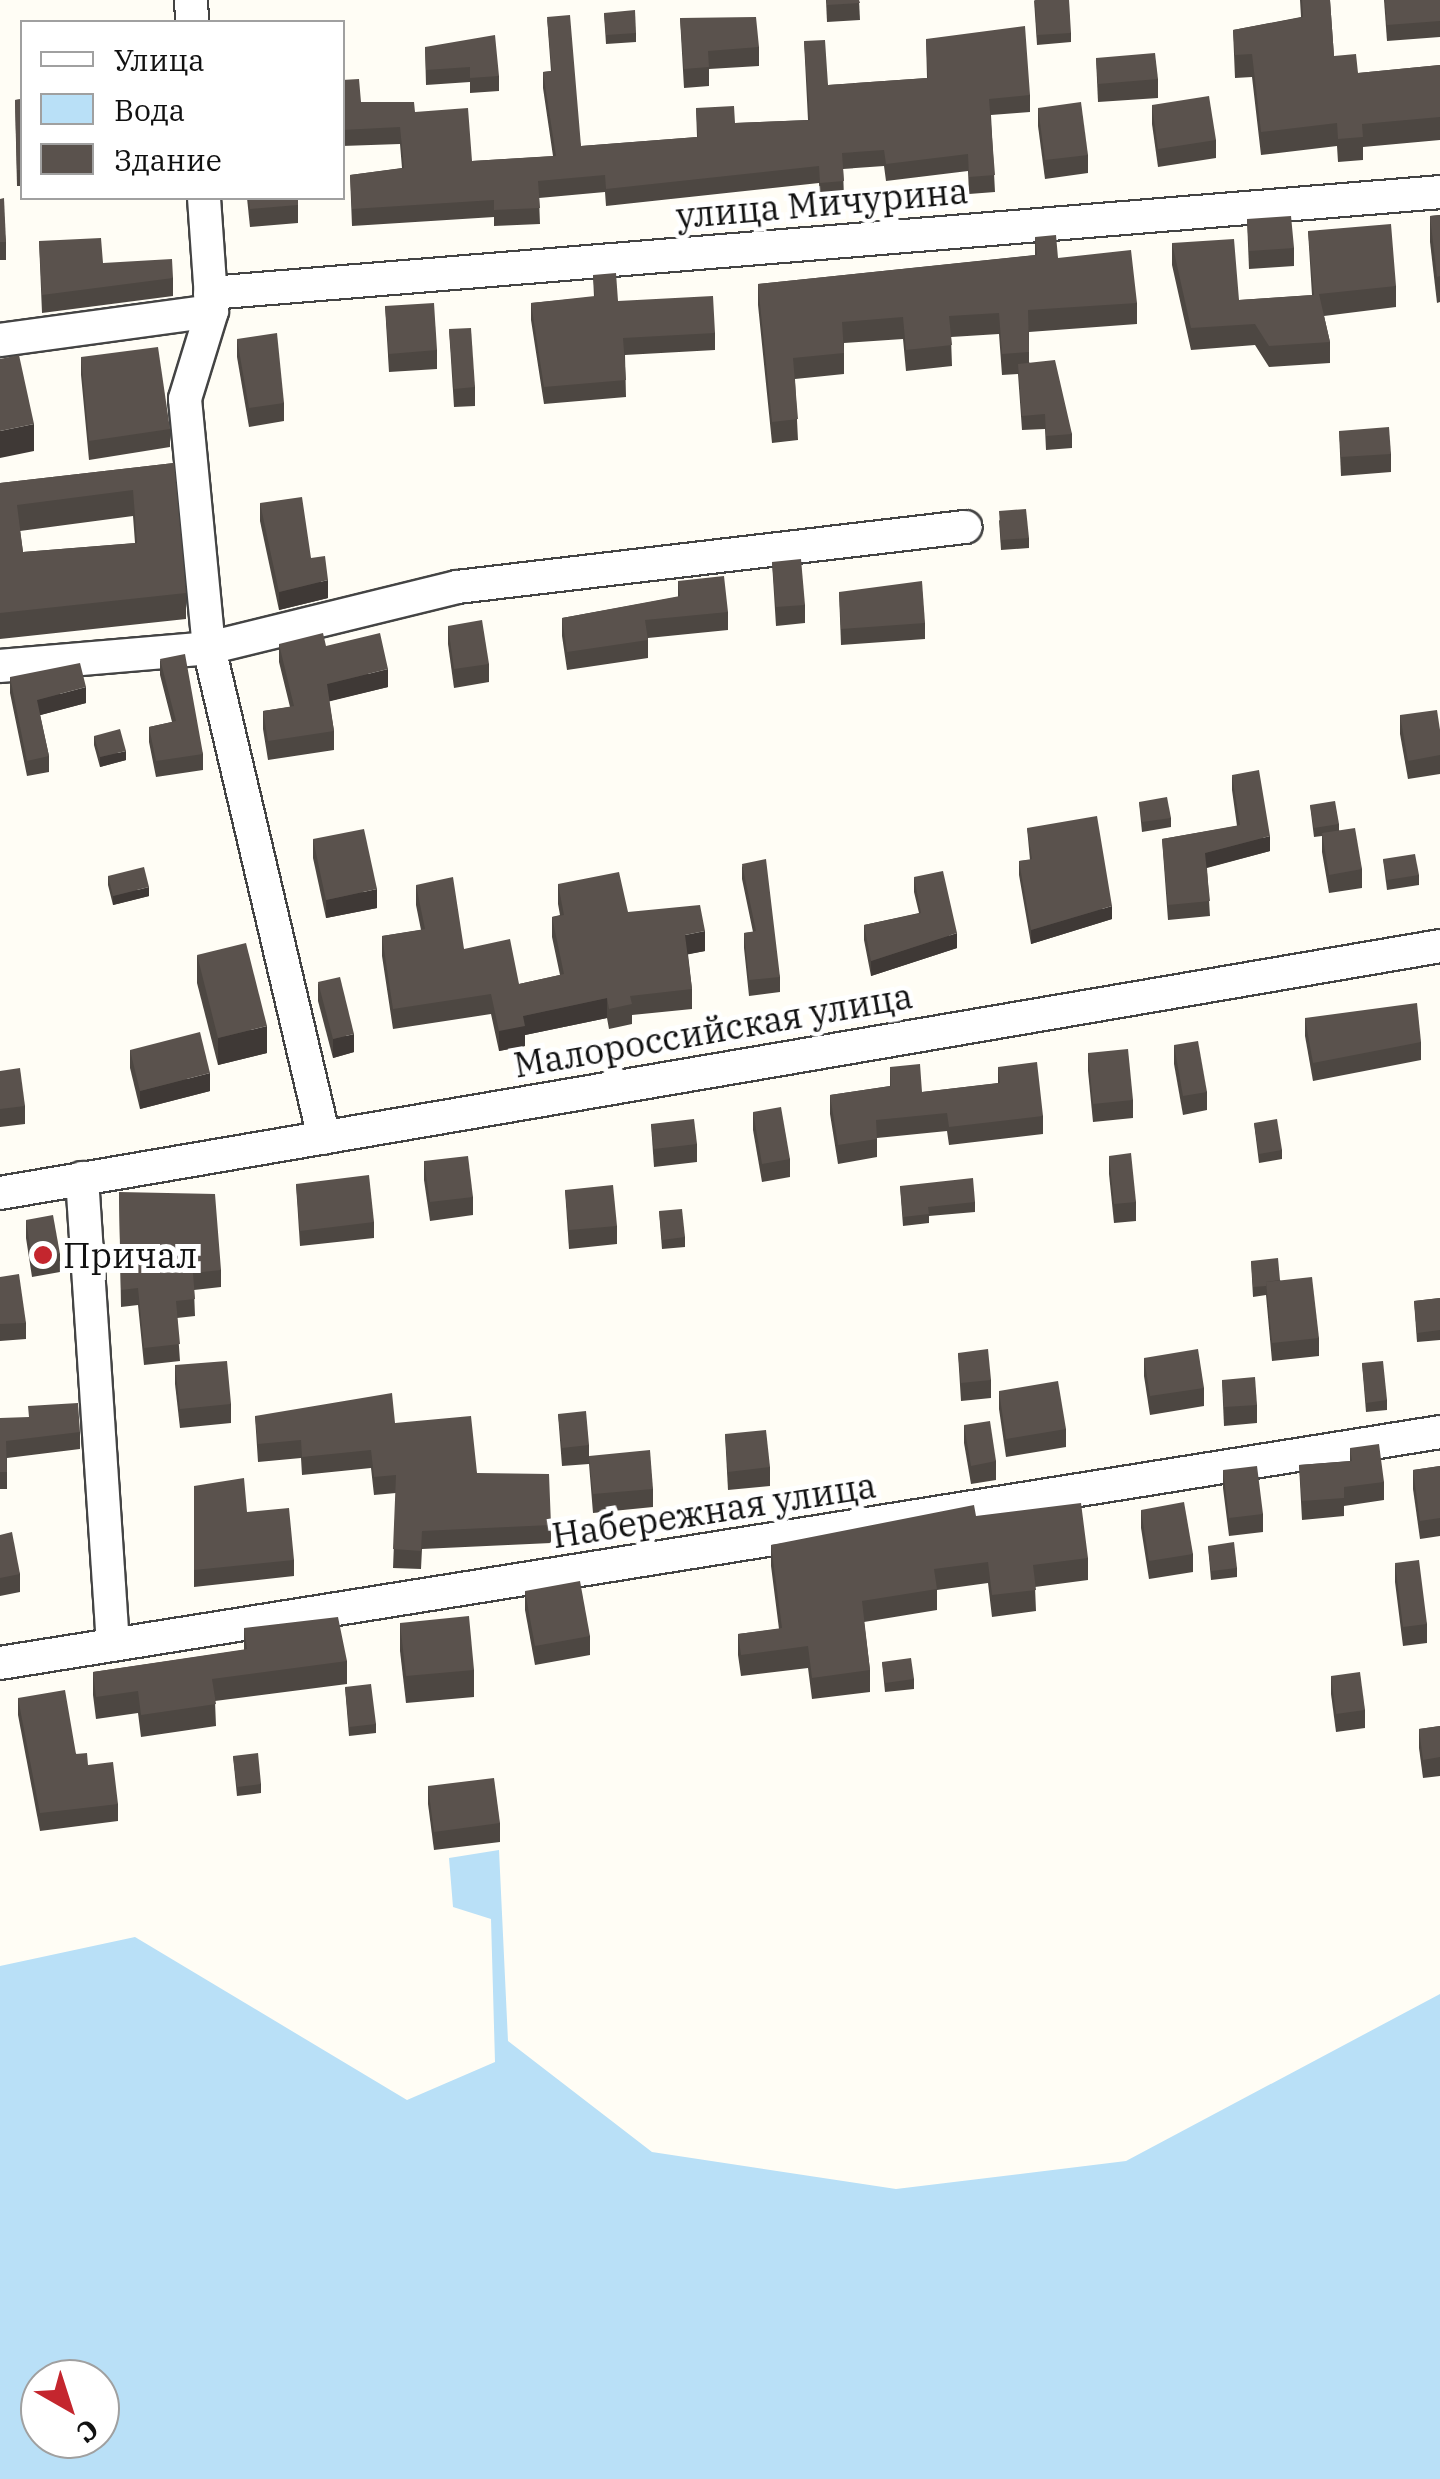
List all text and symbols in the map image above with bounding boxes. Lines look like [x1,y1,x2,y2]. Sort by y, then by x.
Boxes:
legend [20,20,345,200]
text: Улица [114,40,205,79]
text: Вода [114,90,185,129]
text: Здание [114,140,222,179]
street label: улица Мичурина [674,169,970,237]
street label: Малороссийская улица [510,974,916,1086]
place label: Причал [63,1234,197,1276]
marker: Причал [32,1244,54,1266]
street label: Набережная улица [549,1464,879,1556]
north arrow [20,2359,120,2459]
text: С [69,2411,107,2451]

